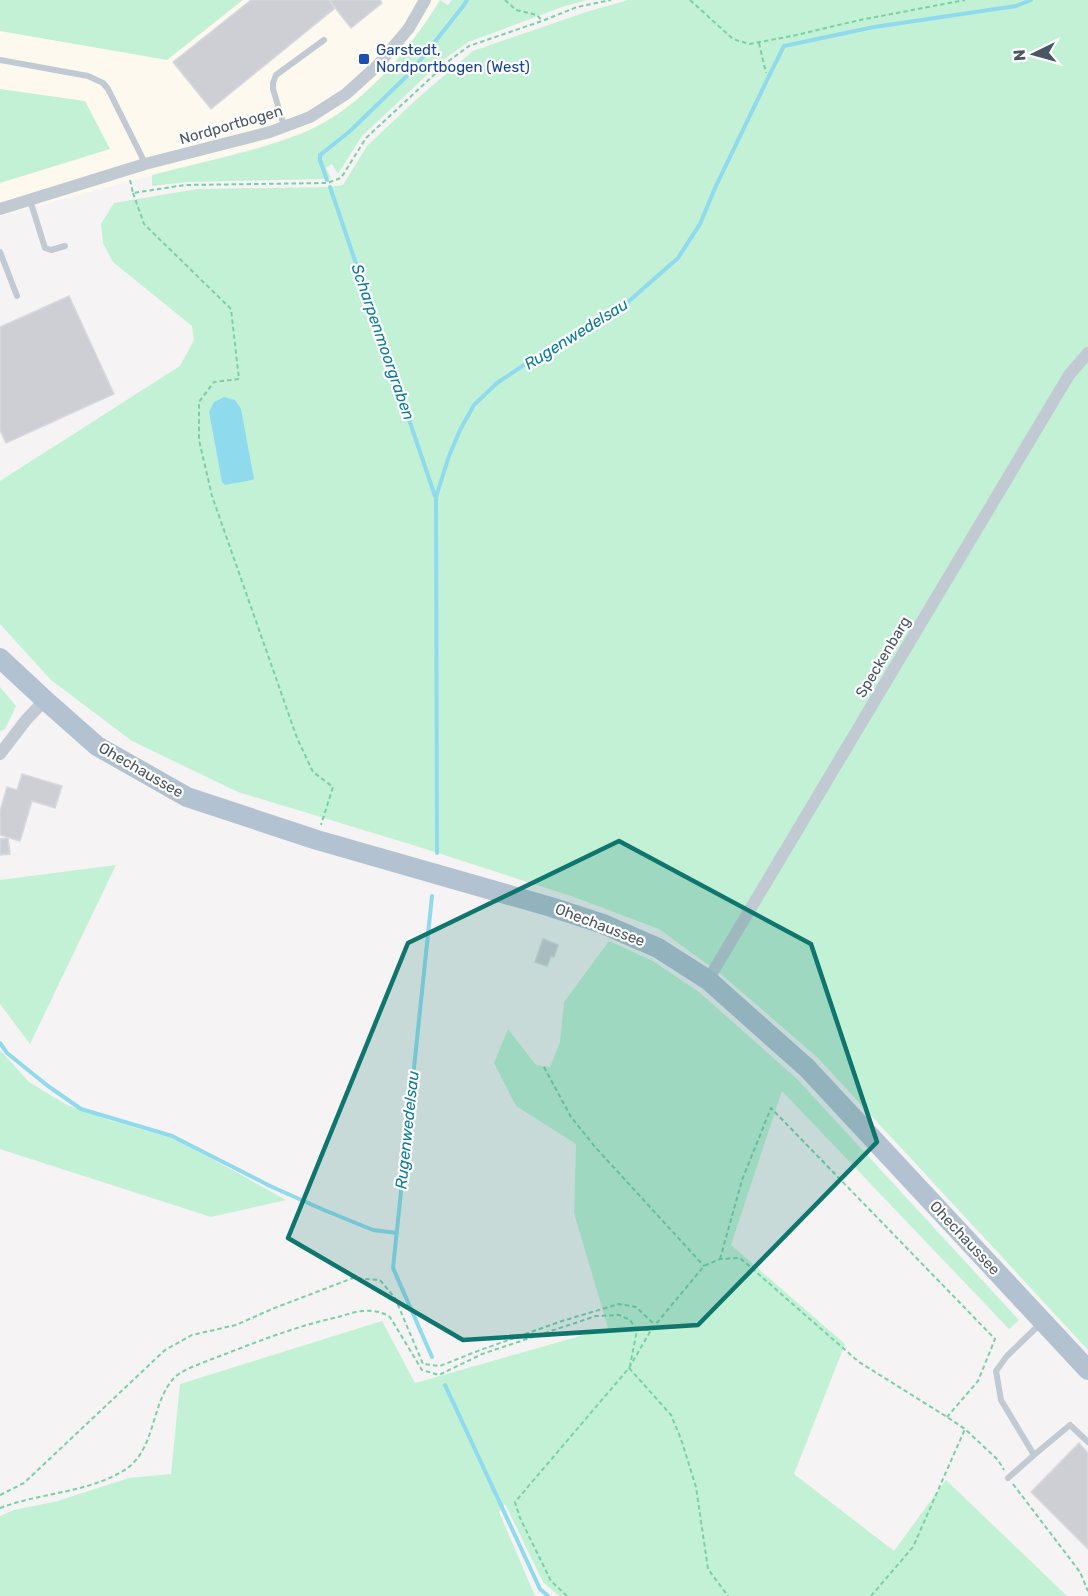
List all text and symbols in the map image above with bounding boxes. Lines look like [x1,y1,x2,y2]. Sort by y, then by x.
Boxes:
north arrow [1004,24,1064,84]
place label: Garstedt, Nordportbogen (West) [376,41,530,76]
text: N [1010,49,1030,62]
marker: Garstedt, Nordportbogen (West) [357,52,371,66]
street label: Nordportbogen [177,102,285,148]
water label: Scharpenmoorgraben [347,261,419,423]
water label: Rugenwedelsau [520,294,632,374]
street label: Speckenbarg [852,613,914,701]
street label: Ohechaussee [96,739,186,801]
street label: Ohechaussee [553,900,647,950]
water label: Rugenwedelsau [391,1069,423,1190]
street label: Ohechaussee [926,1197,1004,1279]

